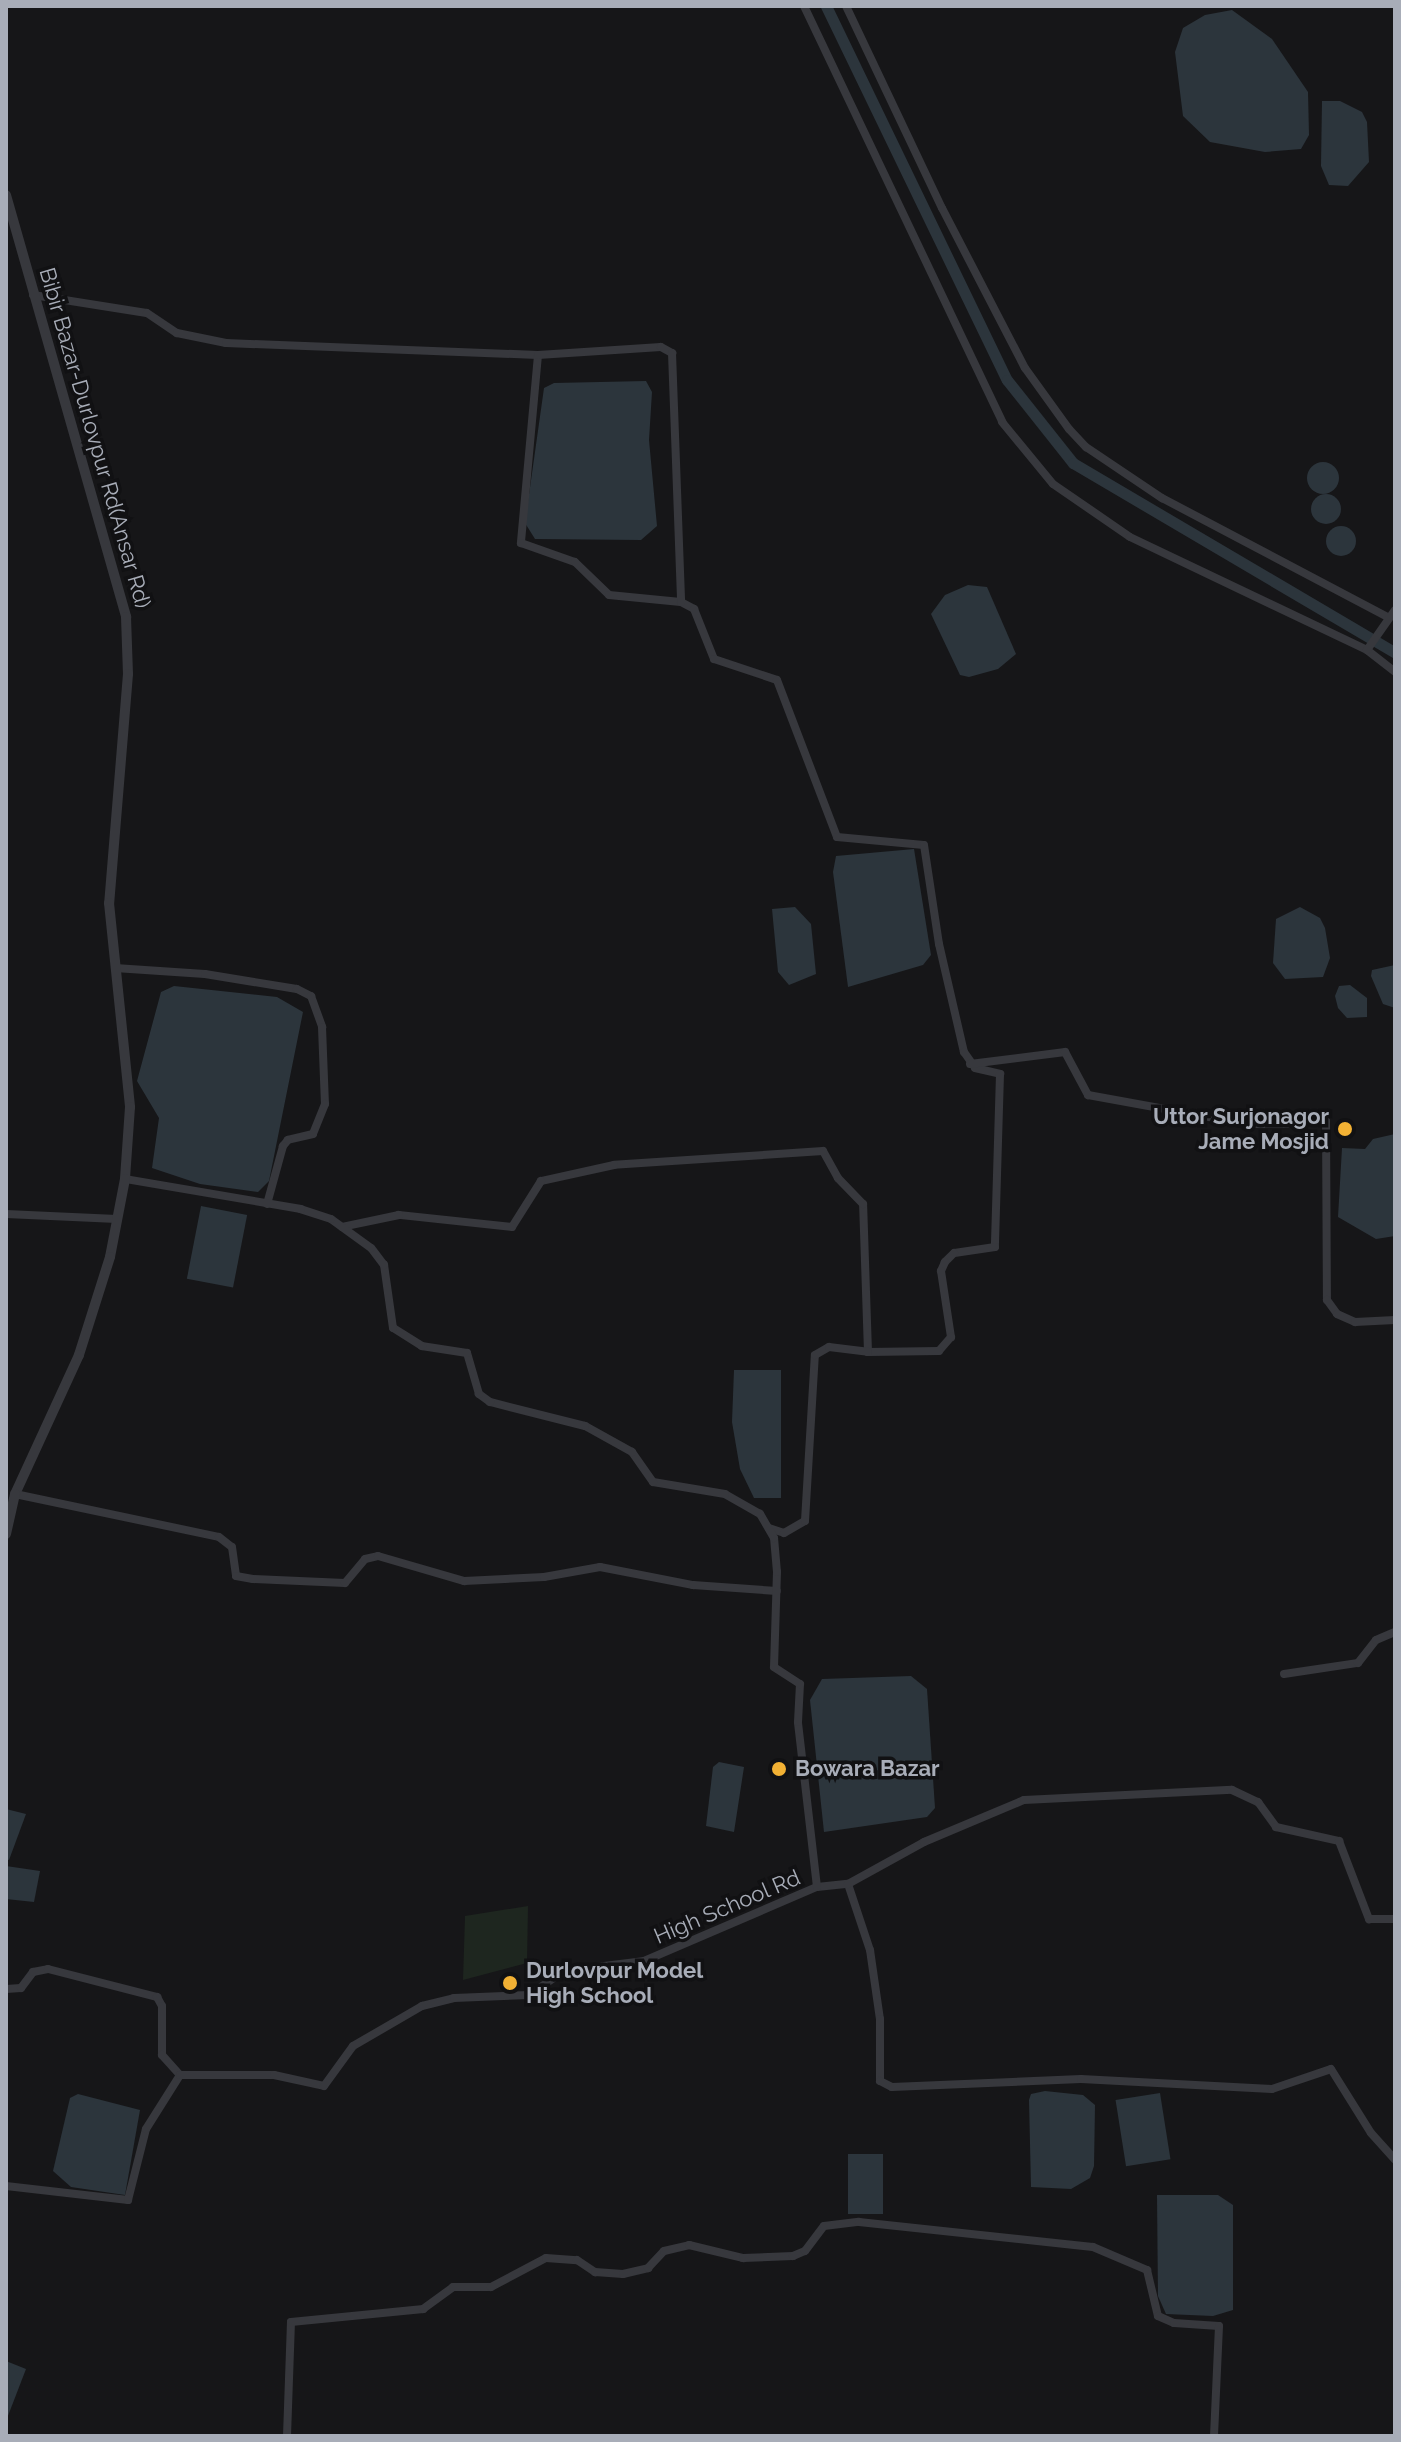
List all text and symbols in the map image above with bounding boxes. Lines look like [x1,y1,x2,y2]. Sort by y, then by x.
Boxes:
street label: Bibir Bazar-Durlovpur Rd(Ansar Rd) [33,264,157,612]
place label: Uttor Surjonagor Jame Mosjid [1152,1103,1329,1154]
marker: Uttor Surjonagor Jame Mosjid [1336,1120,1354,1138]
place label: Bowara Bazar [795,1756,940,1782]
marker: Bowara Bazar [770,1760,788,1778]
street label: High School Rd [650,1864,804,1950]
place label: Durlovpur Model High School [526,1957,704,2008]
marker: Durlovpur Model High School [501,1974,519,1992]

